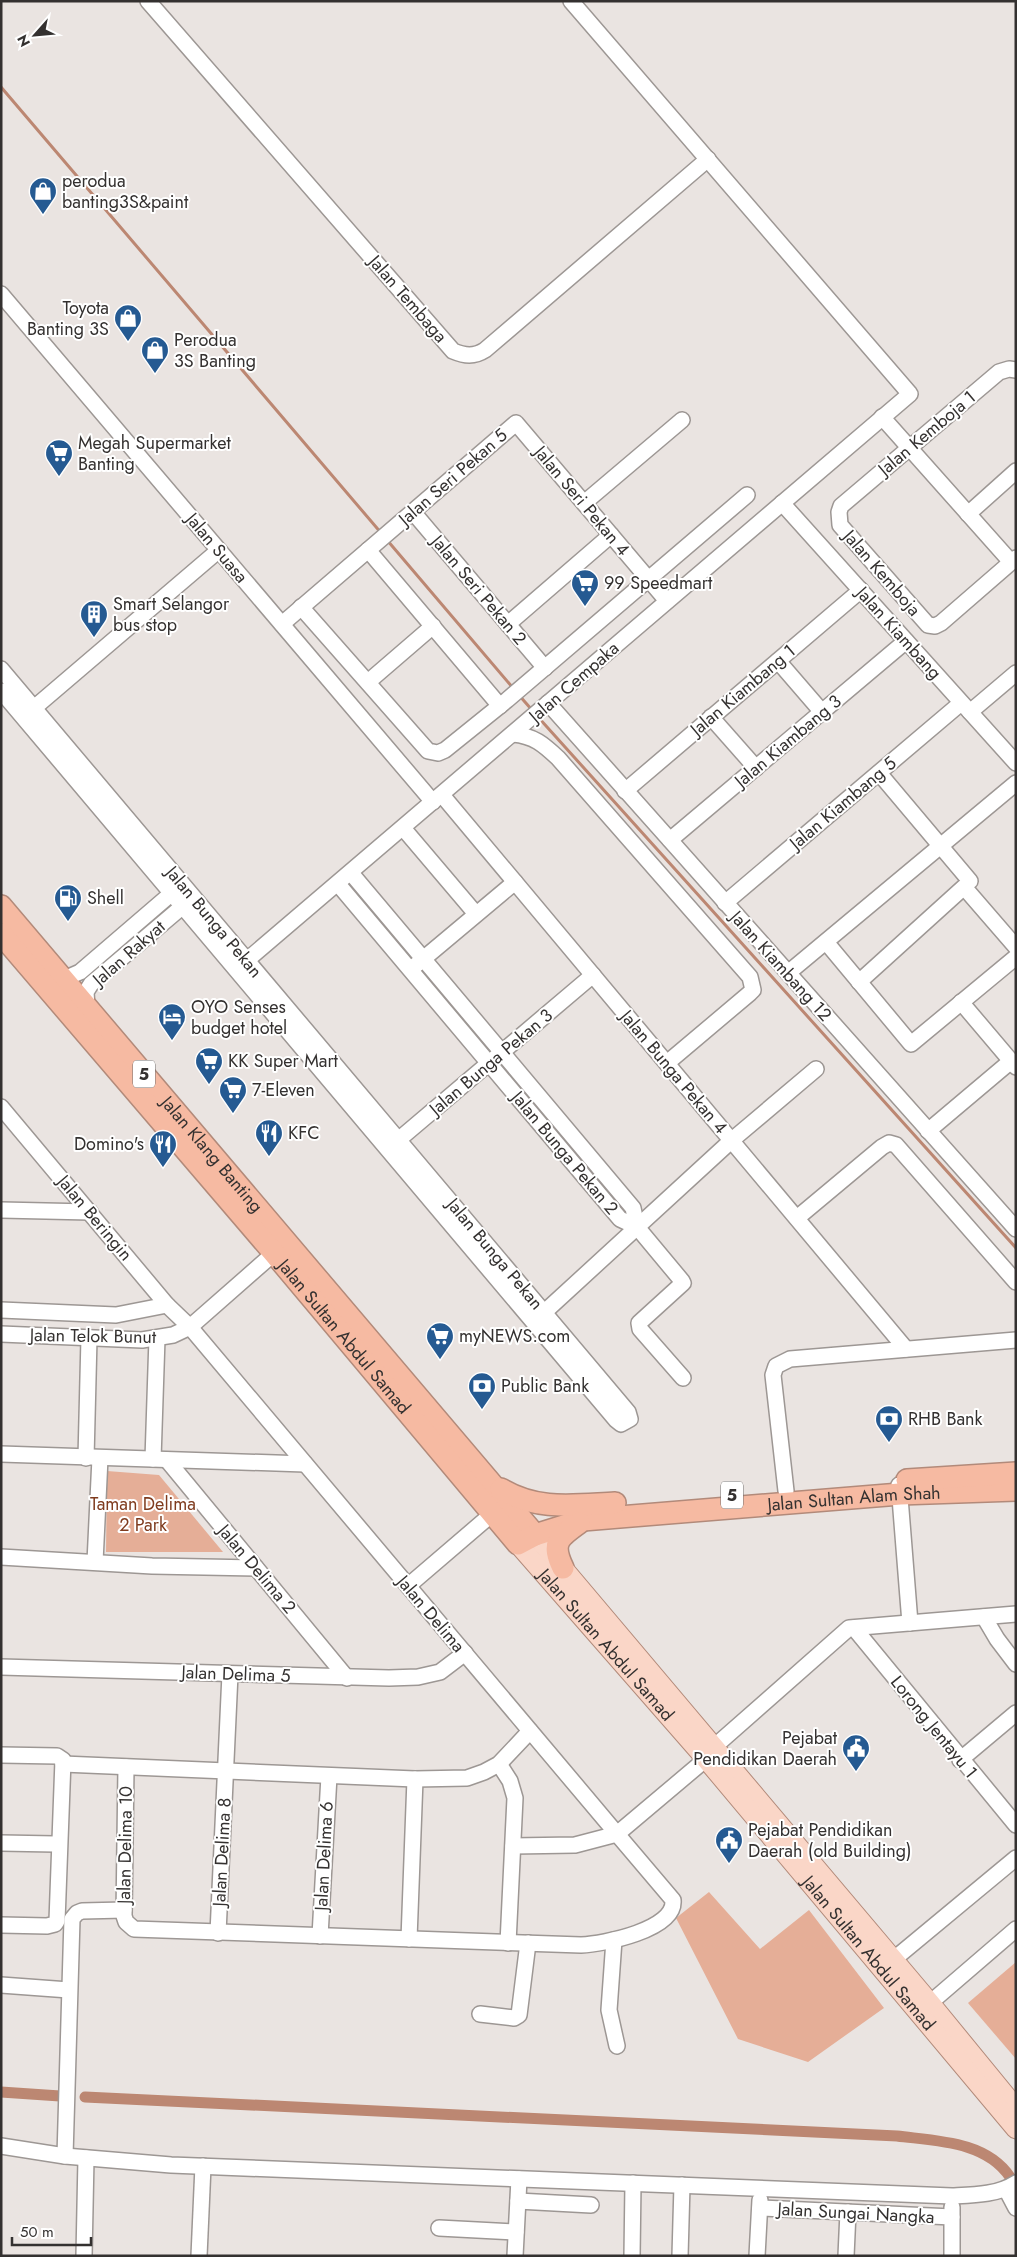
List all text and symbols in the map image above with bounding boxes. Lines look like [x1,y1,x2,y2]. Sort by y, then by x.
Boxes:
north arrow [10,10,60,60]
text: N [12,31,35,50]
place label: perodua banting3S&paint [62,168,189,215]
shop icon: perodua banting3S&paint [28,176,58,215]
street label: Jalan Tembaga [361,248,453,348]
place label: Toyota Banting 3S [27,295,109,342]
shop icon: Toyota Banting 3S [113,303,143,342]
place label: Perodua 3S Banting [174,327,256,374]
shop icon: Perodua 3S Banting [140,335,170,374]
street label: Jalan Kemboja 1 [871,384,981,483]
street label: Jalan Seri Pekan 5 [392,423,513,533]
place label: Megah Supermarket Banting [78,430,231,477]
supermarket icon: Megah Supermarket Banting [44,438,74,477]
street label: Jalan Seri Pekan 4 [527,439,636,562]
street label: Jalan Suasa [179,506,254,589]
street label: Jalan Kemboja [836,523,927,622]
street label: Jalan Seri Pekan 2 [424,528,533,651]
supermarket icon: 99 Speedmart [570,568,600,607]
place label: 99 Speedmart [604,570,713,596]
street label: Jalan Kiambang [849,579,948,685]
place label: Smart Selangor bus stop [113,591,230,638]
building icon: Smart Selangor bus stop [79,599,109,638]
street label: Jalan Cempaka [522,636,625,730]
street label: Jalan Kiambang 1 [683,638,801,743]
street label: Jalan Kiambang 3 [728,688,847,795]
street label: Jalan Kiambang 5 [782,751,902,857]
street label: Jalan Bunga Pekan [158,859,268,983]
fuel station icon: Shell [53,883,83,922]
place label: Shell [87,885,124,911]
street label: Jalan Kiambang 12 [723,904,838,1027]
street label: Jalan Rakyat [86,914,171,993]
place label: OYO Senses budget hotel [191,994,287,1041]
hotel icon: OYO Senses budget hotel [157,1002,187,1041]
street label: Jalan Bunga Pekan 3 [422,1003,558,1123]
street label: Jalan Bunga Pekan 4 [613,1003,734,1139]
supermarket icon: KK Super Mart [194,1046,224,1085]
place label: KK Super Mart [228,1048,339,1074]
road number: 5 [133,1060,155,1088]
supermarket icon: 7-Eleven [218,1075,248,1114]
place label: 7-Eleven [252,1077,315,1103]
street label: Jalan Bunga Pekan 2 [504,1084,625,1220]
street label: Jalan Klang Banting [154,1089,269,1218]
restaurant icon: KFC [254,1118,284,1157]
place label: KFC [288,1120,320,1146]
restaurant icon: Domino's [148,1129,178,1168]
place label: Domino's [74,1131,144,1157]
street label: Jalan Beringin [50,1168,139,1266]
street label: Jalan Bunga Pekan [439,1191,549,1315]
street label: Jalan Sultan Abdul Samad [270,1252,417,1420]
supermarket icon: myNEWS.com [425,1321,455,1360]
street label: Jalan Telok Bunut [28,1322,157,1350]
place label: myNEWS.com [459,1323,570,1349]
bank icon: Public Bank [467,1371,497,1410]
place label: Public Bank [501,1373,589,1399]
bank icon: RHB Bank [874,1404,904,1443]
place label: RHB Bank [908,1406,983,1432]
street label: Jalan Sultan Alam Shah [764,1480,941,1518]
road number: 5 [721,1482,743,1508]
park label: Taman Delima 2 Park [90,1491,196,1538]
street label: Jalan Delima 2 [211,1517,302,1619]
street label: Jalan Sultan Abdul Samad [531,1561,680,1727]
street label: Jalan Delima [390,1568,471,1658]
street label: Jalan Delima 5 [179,1659,291,1689]
street label: Lorong Jentayu 1 [884,1670,984,1784]
place label: Pejabat Pendidikan Daerah [693,1725,838,1772]
public building icon: Pejabat Pendidikan Daerah [841,1733,871,1772]
street label: Jalan Delima 10 [111,1786,139,1906]
street label: Jalan Delima 8 [206,1797,238,1909]
street label: Jalan Delima 6 [308,1801,340,1913]
place label: Pejabat Pendidikan Daerah (old Building) [748,1817,912,1864]
public building icon: Pejabat Pendidikan Daerah (old Building) [714,1825,744,1864]
street label: Jalan Sultan Abdul Samad [795,1869,941,2036]
street label: Jalan Sungai Nangka [775,2196,935,2230]
scale bar [12,2214,91,2246]
text: 50 m [20,2221,54,2243]

